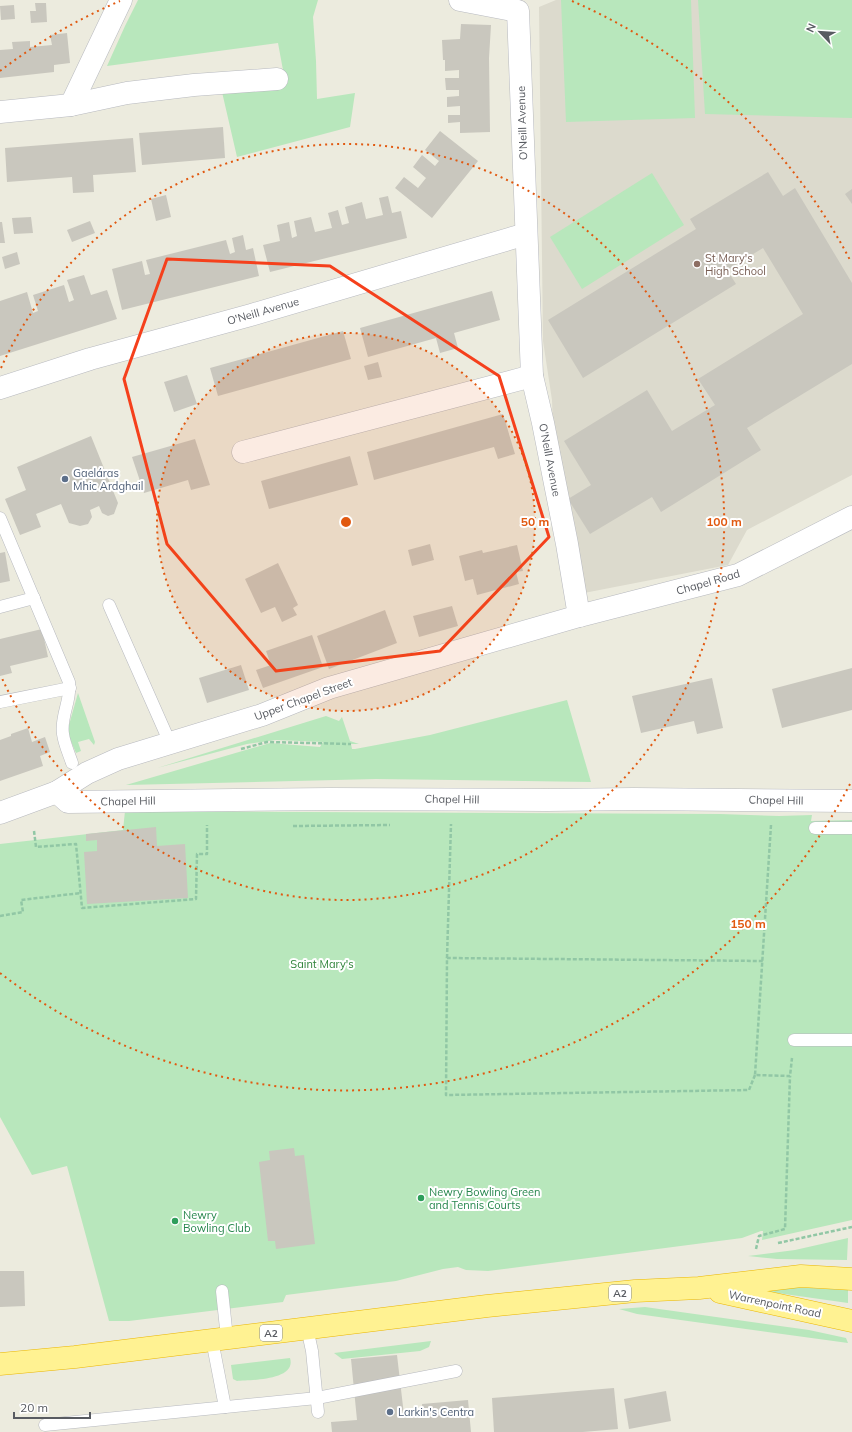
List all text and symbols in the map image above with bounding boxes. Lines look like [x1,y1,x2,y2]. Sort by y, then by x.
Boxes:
north arrow [800,12,840,52]
text: N [803,21,819,34]
street label: O'Neill Avenue [514,86,530,160]
place label: St Mary's High School [705,251,766,278]
marker: St Mary's High School [692,259,702,269]
street label: O'Neill Avenue [225,294,301,328]
street label: O'Neill Avenue [536,422,564,498]
place label: Gaeláras Mhic Ardghail [73,466,143,493]
marker: Gaeláras Mhic Ardghail [60,474,70,484]
text: 50 m [521,514,549,529]
text: 100 m [706,514,742,529]
centre of rings [339,515,353,529]
street label: Chapel Road [675,566,741,598]
street label: Upper Chapel Street [252,675,354,723]
street label: Chapel Hill [424,792,480,806]
street label: Chapel Hill [748,793,804,807]
street label: Chapel Hill [100,794,156,808]
text: 150 m [730,916,766,931]
park label: Saint Mary's [290,957,354,971]
place label: Newry Bowling Green and Tennis Courts [429,1185,541,1212]
marker: Newry Bowling Green and Tennis Courts [416,1193,426,1203]
place label: Newry Bowling Club [183,1208,251,1235]
marker: Newry Bowling Club [170,1216,180,1226]
road number: A2 [609,1285,631,1301]
street label: Warrenpoint Road [727,1287,823,1321]
road number: A2 [260,1325,282,1341]
scale bar [14,1394,90,1420]
text: 20 m [20,1400,48,1415]
place label: Larkin's Centra [398,1405,474,1419]
marker: Larkin's Centra [385,1407,395,1417]

